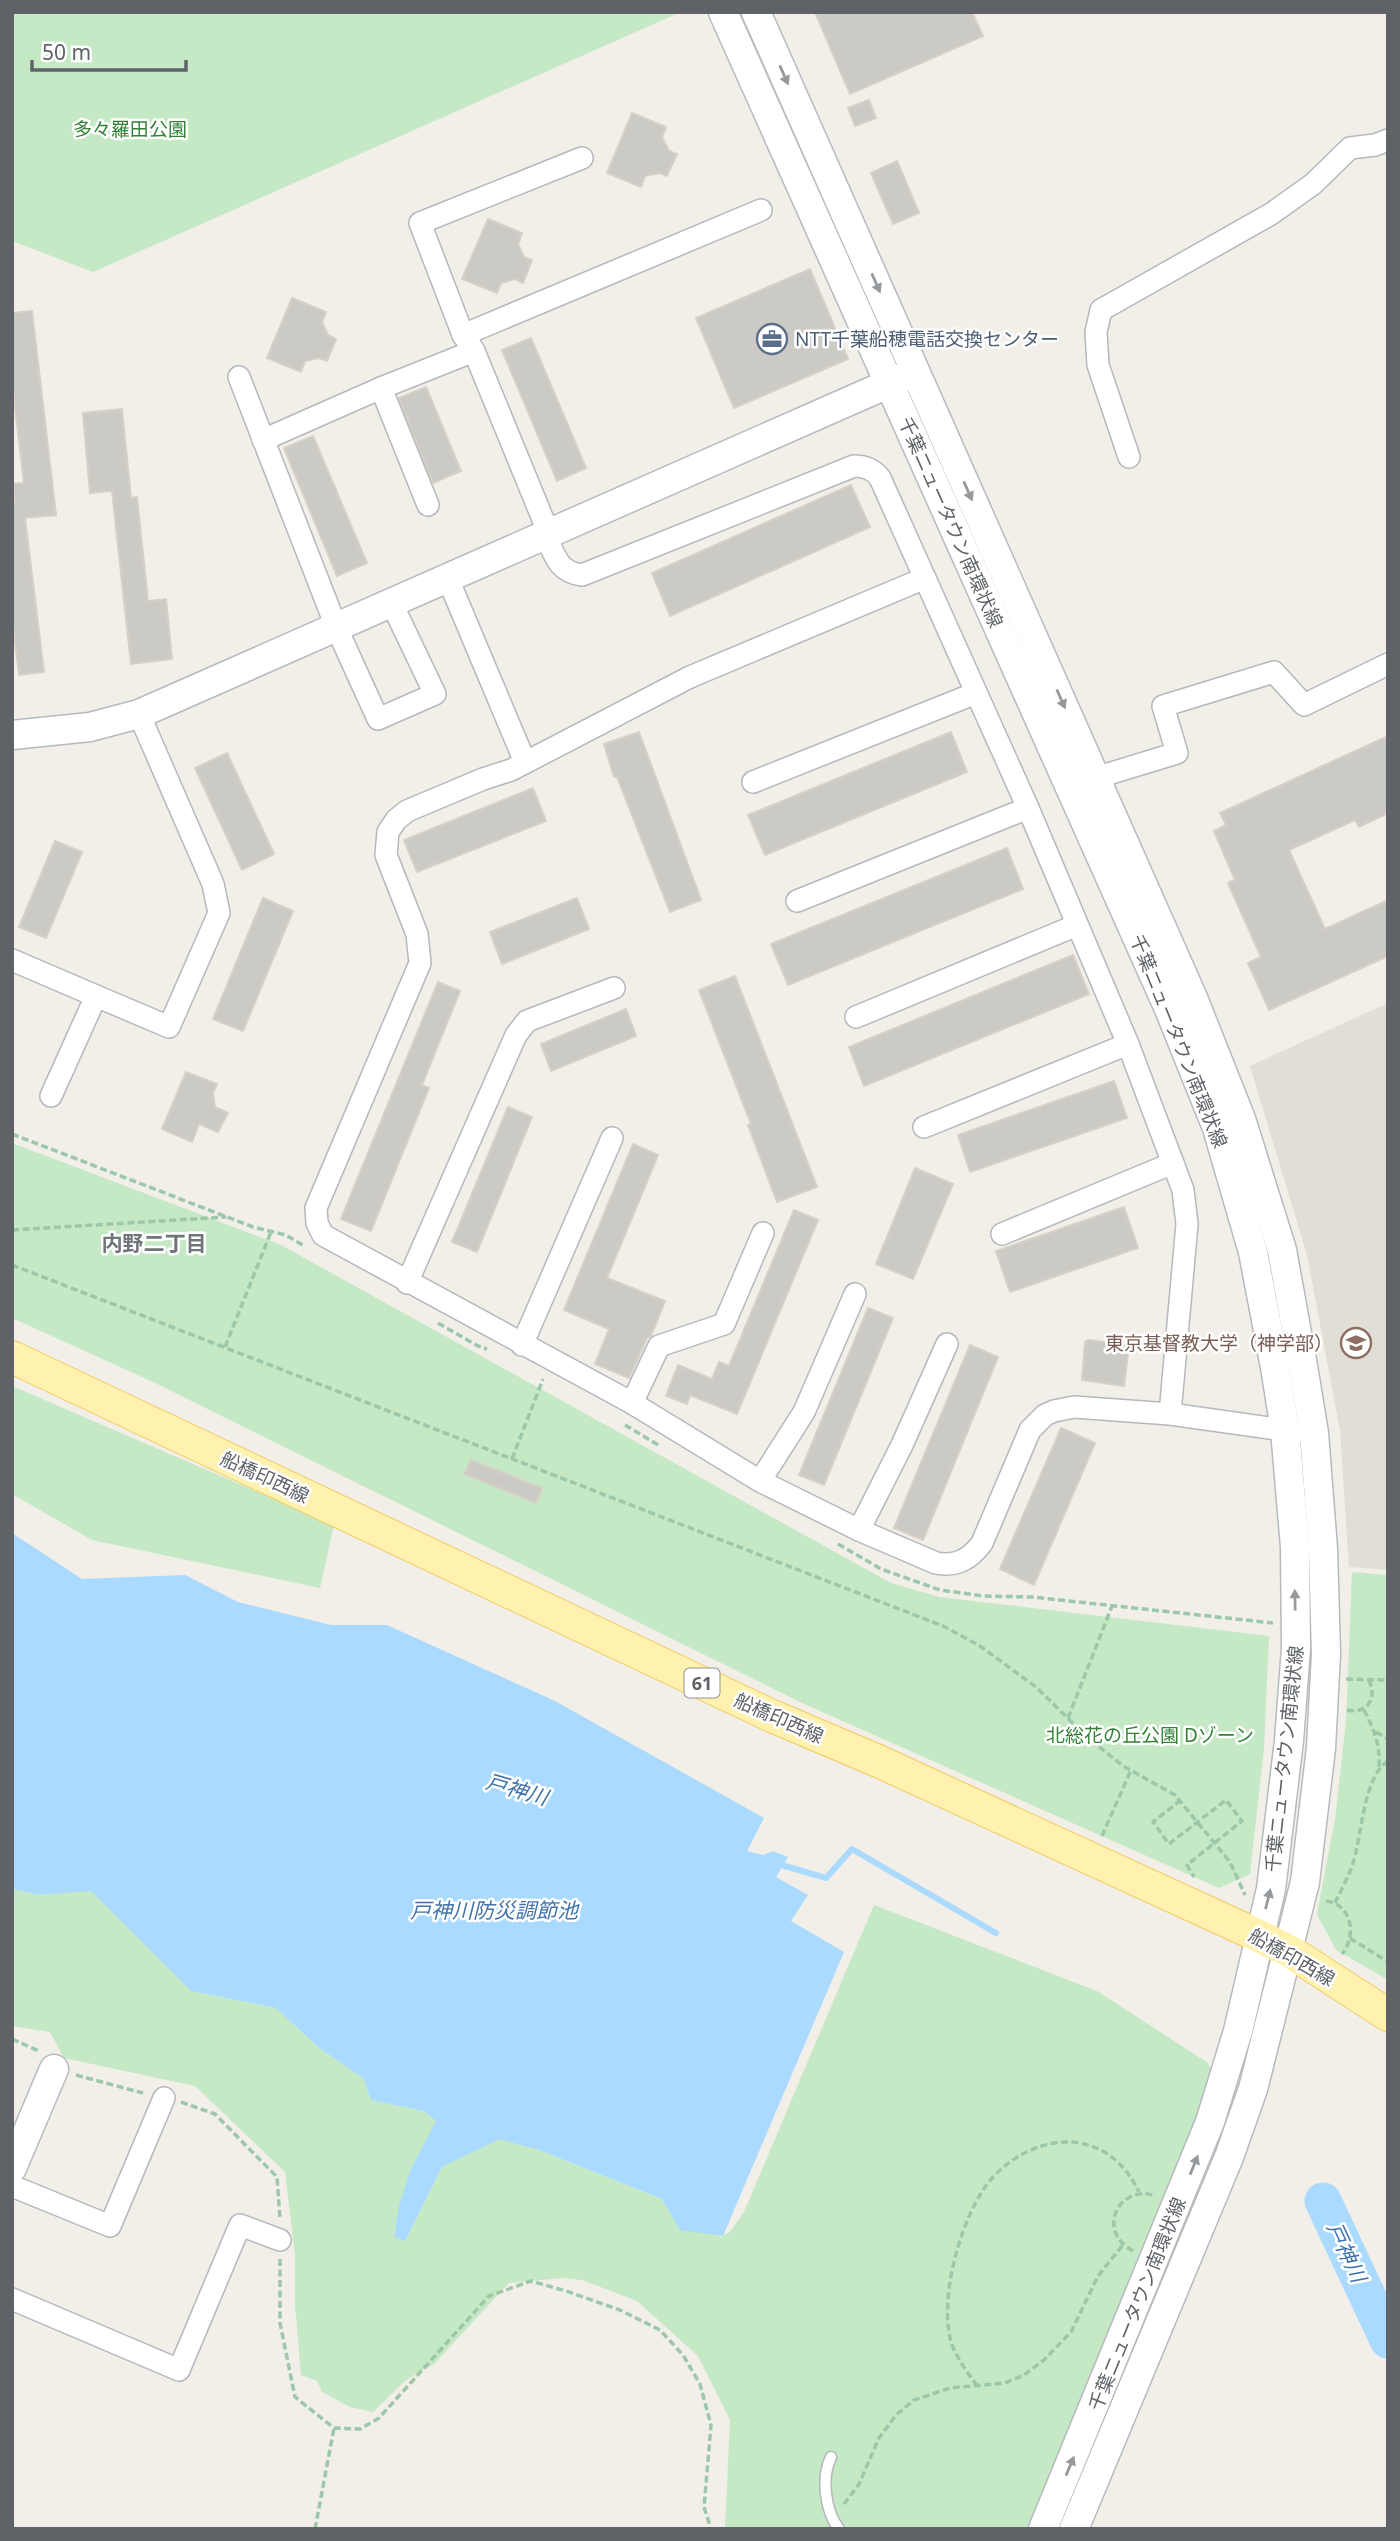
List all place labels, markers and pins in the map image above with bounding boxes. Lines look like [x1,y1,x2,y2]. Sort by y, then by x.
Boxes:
office icon: NTT千葉船穂電話交換センター [755,322,789,356]
place label: NTT千葉船穂電話交換センター [795,326,1059,352]
school or university icon: 東京基督教大学（神学部） [1339,1326,1373,1360]
place label: 東京基督教大学（神学部） [1105,1330,1333,1356]

